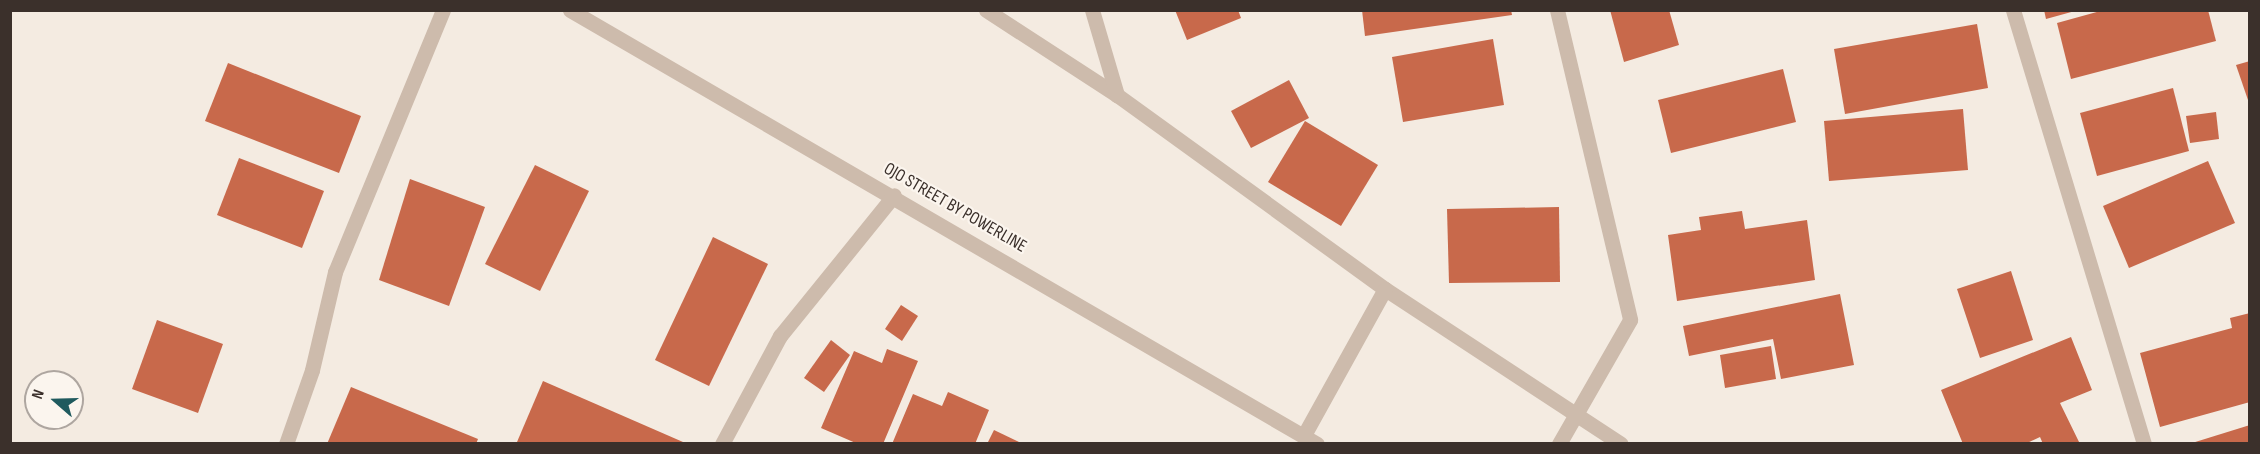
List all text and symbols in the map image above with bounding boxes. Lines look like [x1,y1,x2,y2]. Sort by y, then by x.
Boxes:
street label: OJO STREET BY POWERLINE [880,158,1030,258]
north arrow [24,370,84,430]
text: N [28,387,49,402]

